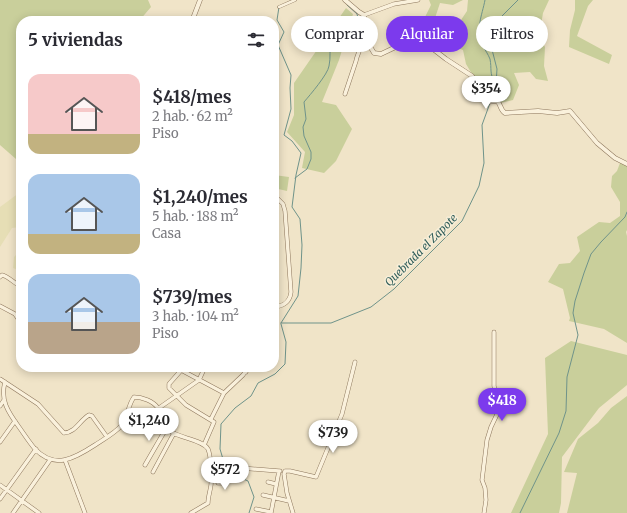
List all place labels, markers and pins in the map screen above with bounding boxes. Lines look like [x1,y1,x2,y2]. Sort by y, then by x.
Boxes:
pin: $354 [462,76,510,110]
pin: $418 [478,388,526,422]
pin: $1,240 [116,408,182,442]
pin: $739 [309,420,357,454]
pin: $572 [201,457,249,491]

